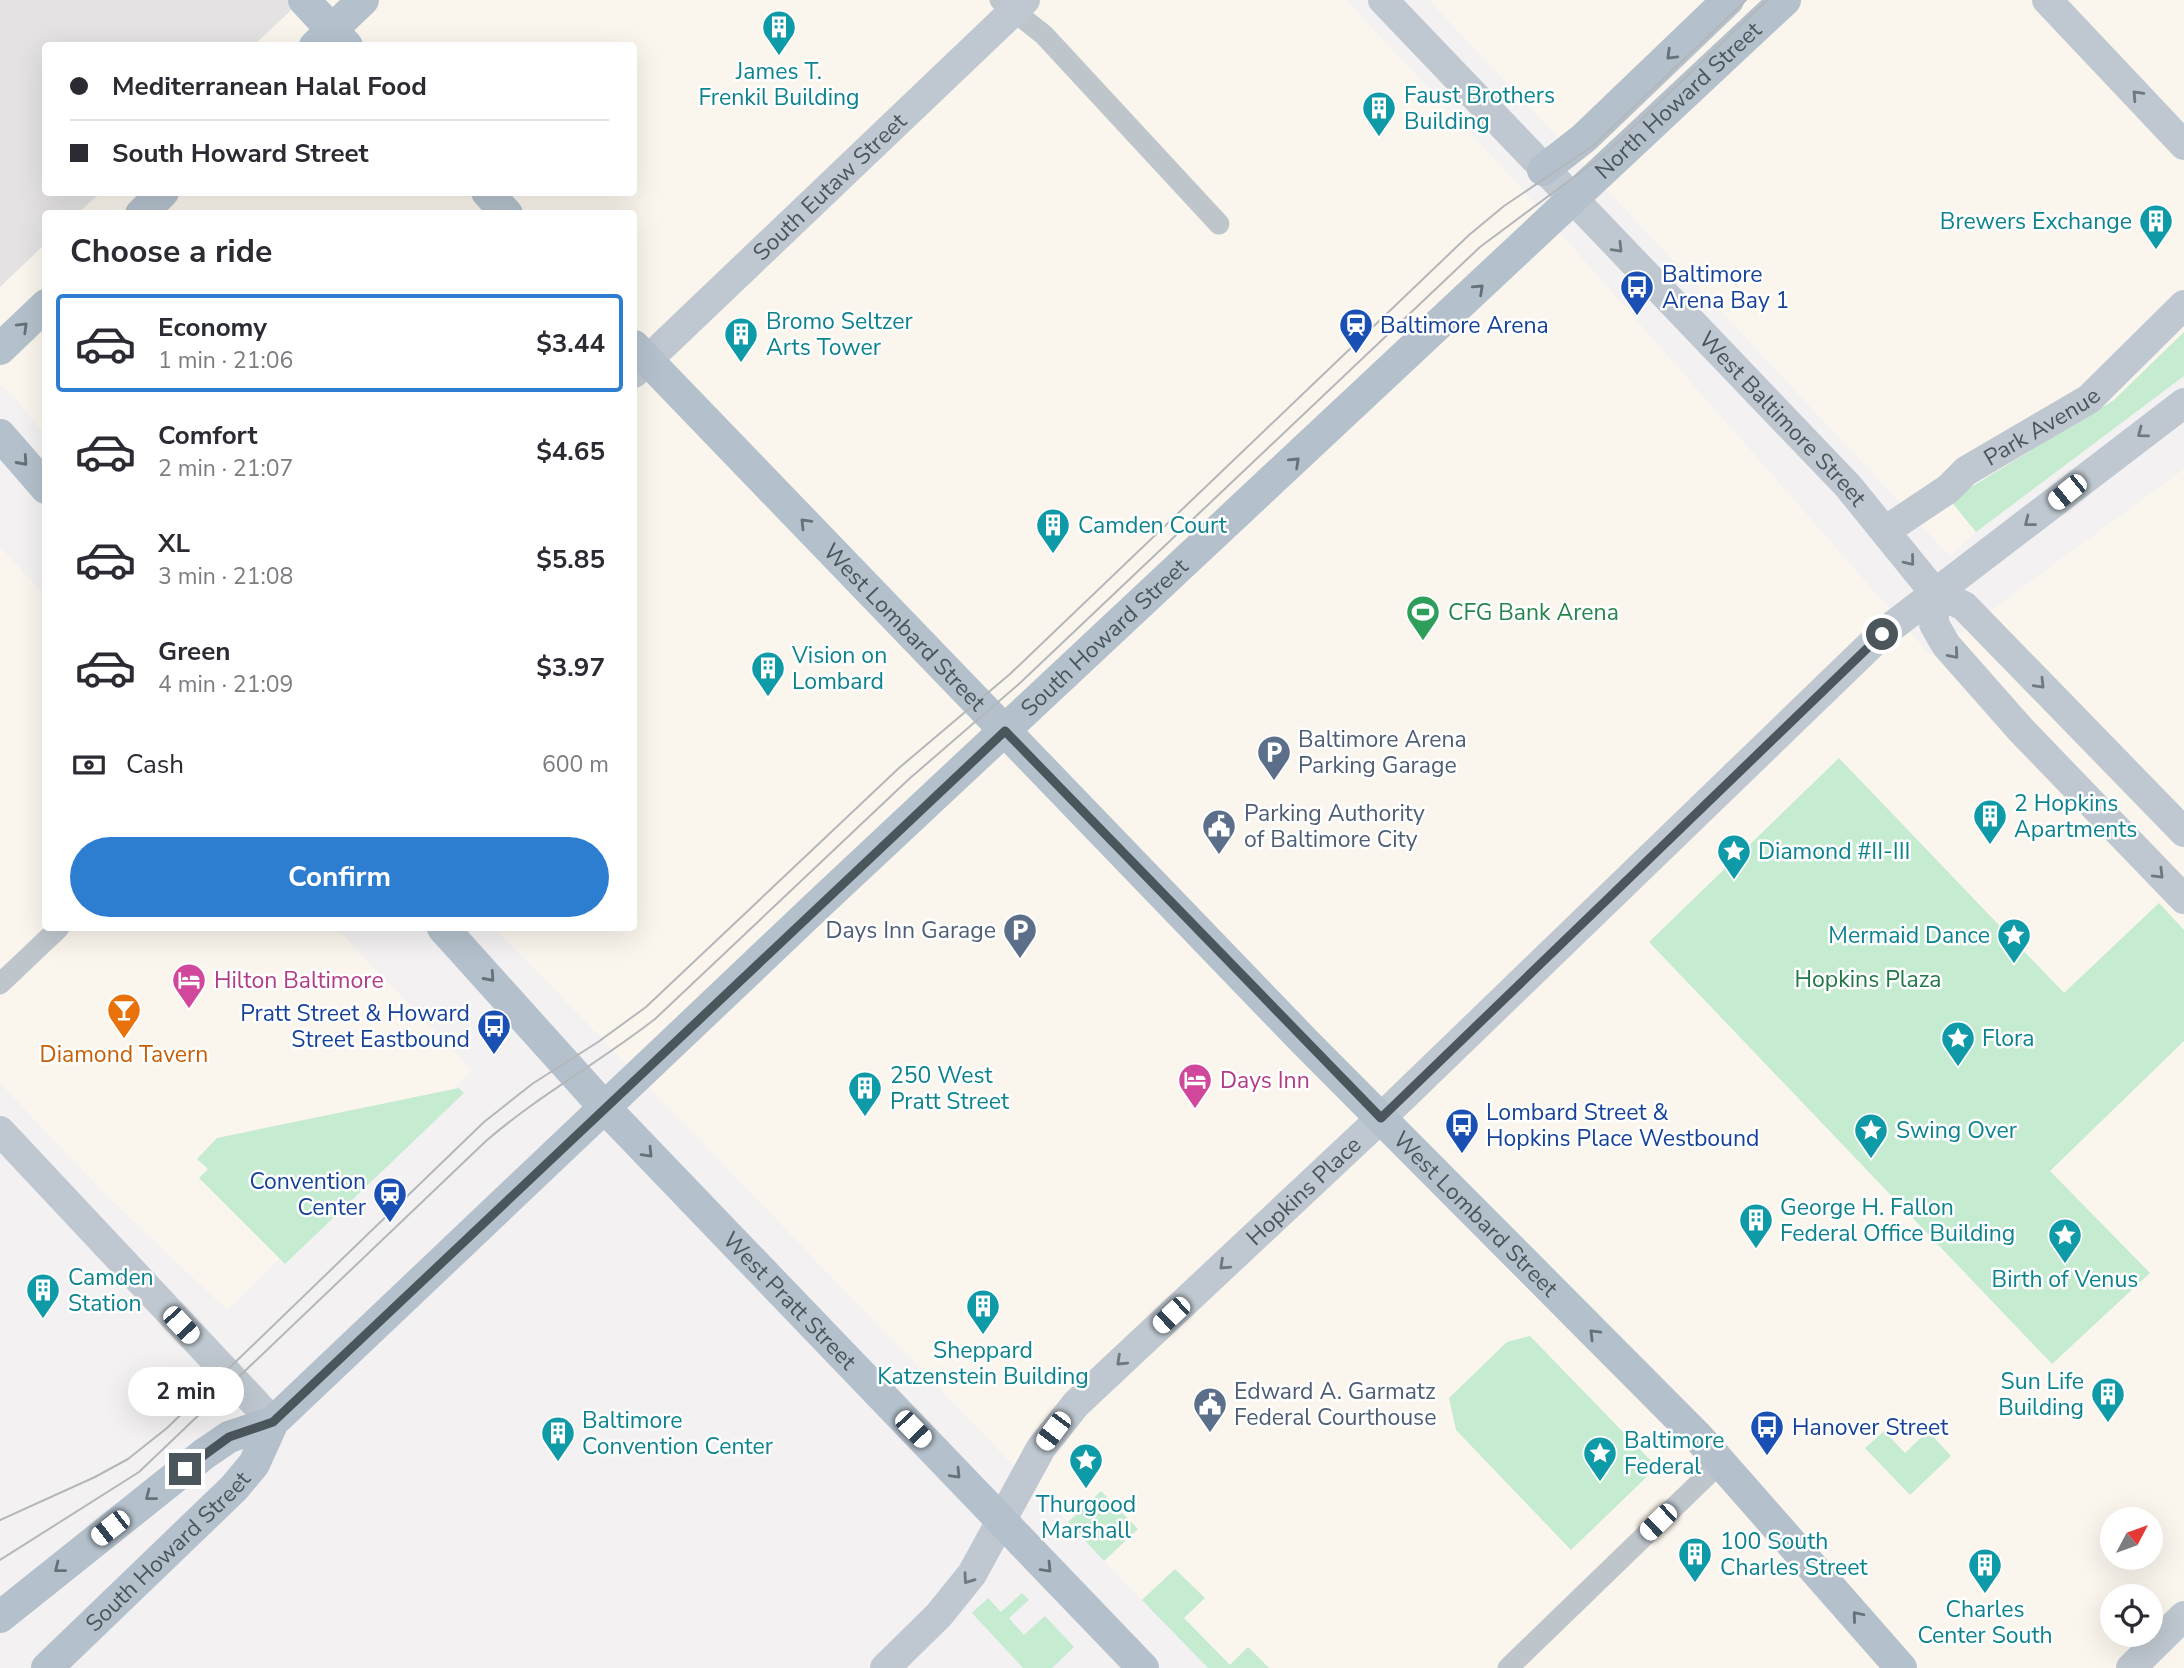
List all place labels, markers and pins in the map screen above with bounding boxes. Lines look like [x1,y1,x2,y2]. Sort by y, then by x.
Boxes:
building icon: James T. Frenkil Building [760,8,798,57]
place label: James T. Frenkil Building [698,56,860,113]
place label: Faust Brothers Building [1404,80,1555,137]
building icon: Faust Brothers Building [1360,89,1398,138]
building icon: Brewers Exchange [2137,202,2175,251]
place label: Brewers Exchange [1940,206,2132,237]
place label: Baltimore Arena Bay 1 [1662,259,1789,316]
bus stop icon: Baltimore Arena Bay 1 [1618,268,1656,317]
place label: Bromo Seltzer Arts Tower [766,306,914,363]
station icon: Baltimore Arena [1337,306,1375,355]
place label: Baltimore Arena [1380,310,1549,341]
building icon: Bromo Seltzer Arts Tower [722,315,760,364]
building icon: Camden Court [1034,506,1072,555]
place label: Camden Court [1078,510,1228,541]
sports icon: CFG Bank Arena [1404,593,1442,642]
place label: CFG Bank Arena [1448,597,1619,628]
place label: Vision on Lombard [791,640,887,697]
building icon: Vision on Lombard [749,649,787,698]
place label: Baltimore Arena Parking Garage [1298,724,1467,781]
parking icon: Baltimore Arena Parking Garage [1255,733,1293,782]
place label: 2 Hopkins Apartments [2014,788,2137,845]
building icon: 2 Hopkins Apartments [1971,797,2009,846]
place label: Parking Authority of Baltimore City [1244,798,1425,855]
public building icon: Parking Authority of Baltimore City [1200,807,1238,856]
place icon: Diamond #II-III [1715,832,1753,881]
place label: Diamond #II-III [1758,836,1910,867]
parking icon: Days Inn Garage [1001,911,1039,960]
place label: Days Inn Garage [825,915,996,946]
place icon: Mermaid Dance [1995,916,2033,965]
place label: Mermaid Dance [1828,920,1990,951]
hotel icon: Hilton Baltimore [170,961,208,1010]
place label: Hilton Baltimore [214,965,384,996]
bar icon: Diamond Tavern [105,991,143,1040]
place label: Pratt Street & Howard Street Eastbound [240,998,470,1055]
bus stop icon: Pratt Street & Howard Street Eastbound [475,1007,513,1056]
place icon: Flora [1939,1019,1977,1068]
place label: Flora [1982,1023,2034,1054]
place label: Diamond Tavern [40,1039,208,1070]
place label: 250 West Pratt Street [890,1060,1010,1117]
hotel icon: Days Inn [1176,1061,1214,1110]
place label: Days Inn [1220,1065,1310,1096]
building icon: 250 West Pratt Street [846,1069,884,1118]
place label: Lombard Street & Hopkins Place Westbound [1486,1097,1759,1154]
bus stop icon: Lombard Street & Hopkins Place Westbound [1443,1106,1481,1155]
place icon: Swing Over [1852,1111,1890,1160]
place label: Swing Over [1896,1115,2018,1146]
place label: Convention Center [249,1166,367,1223]
station icon: Convention Center [371,1175,409,1224]
place label: George H. Fallon Federal Office Building [1780,1192,2015,1249]
building icon: George H. Fallon Federal Office Building [1737,1201,1775,1250]
place icon: Birth of Venus [2046,1216,2084,1265]
place label: Camden Station [68,1262,154,1319]
place label: Birth of Venus [1992,1264,2138,1295]
building icon: Camden Station [24,1271,62,1320]
building icon: Sheppard Katzenstein Building [964,1287,1002,1336]
place label: Sheppard Katzenstein Building [877,1335,1089,1392]
place label: Sun Life Building [1998,1366,2084,1423]
building icon: Sun Life Building [2089,1375,2127,1424]
place label: Edward A. Garmatz Federal Courthouse [1234,1376,1436,1433]
public building icon: Edward A. Garmatz Federal Courthouse [1191,1385,1229,1434]
place label: Baltimore Convention Center [582,1405,774,1462]
bus stop icon: Hanover Street [1748,1408,1786,1457]
place label: Hanover Street [1792,1412,1949,1443]
building icon: Baltimore Convention Center [539,1414,577,1463]
place label: Baltimore Federal [1624,1425,1725,1482]
place icon: Baltimore Federal [1581,1434,1619,1483]
place icon: Thurgood Marshall [1067,1441,1105,1490]
place label: Thurgood Marshall [1036,1489,1136,1546]
place label: 100 South Charles Street [1720,1526,1869,1583]
building icon: 100 South Charles Street [1676,1535,1714,1584]
building icon: Charles Center South [1966,1546,2004,1595]
place label: Charles Center South [1917,1594,2053,1651]

